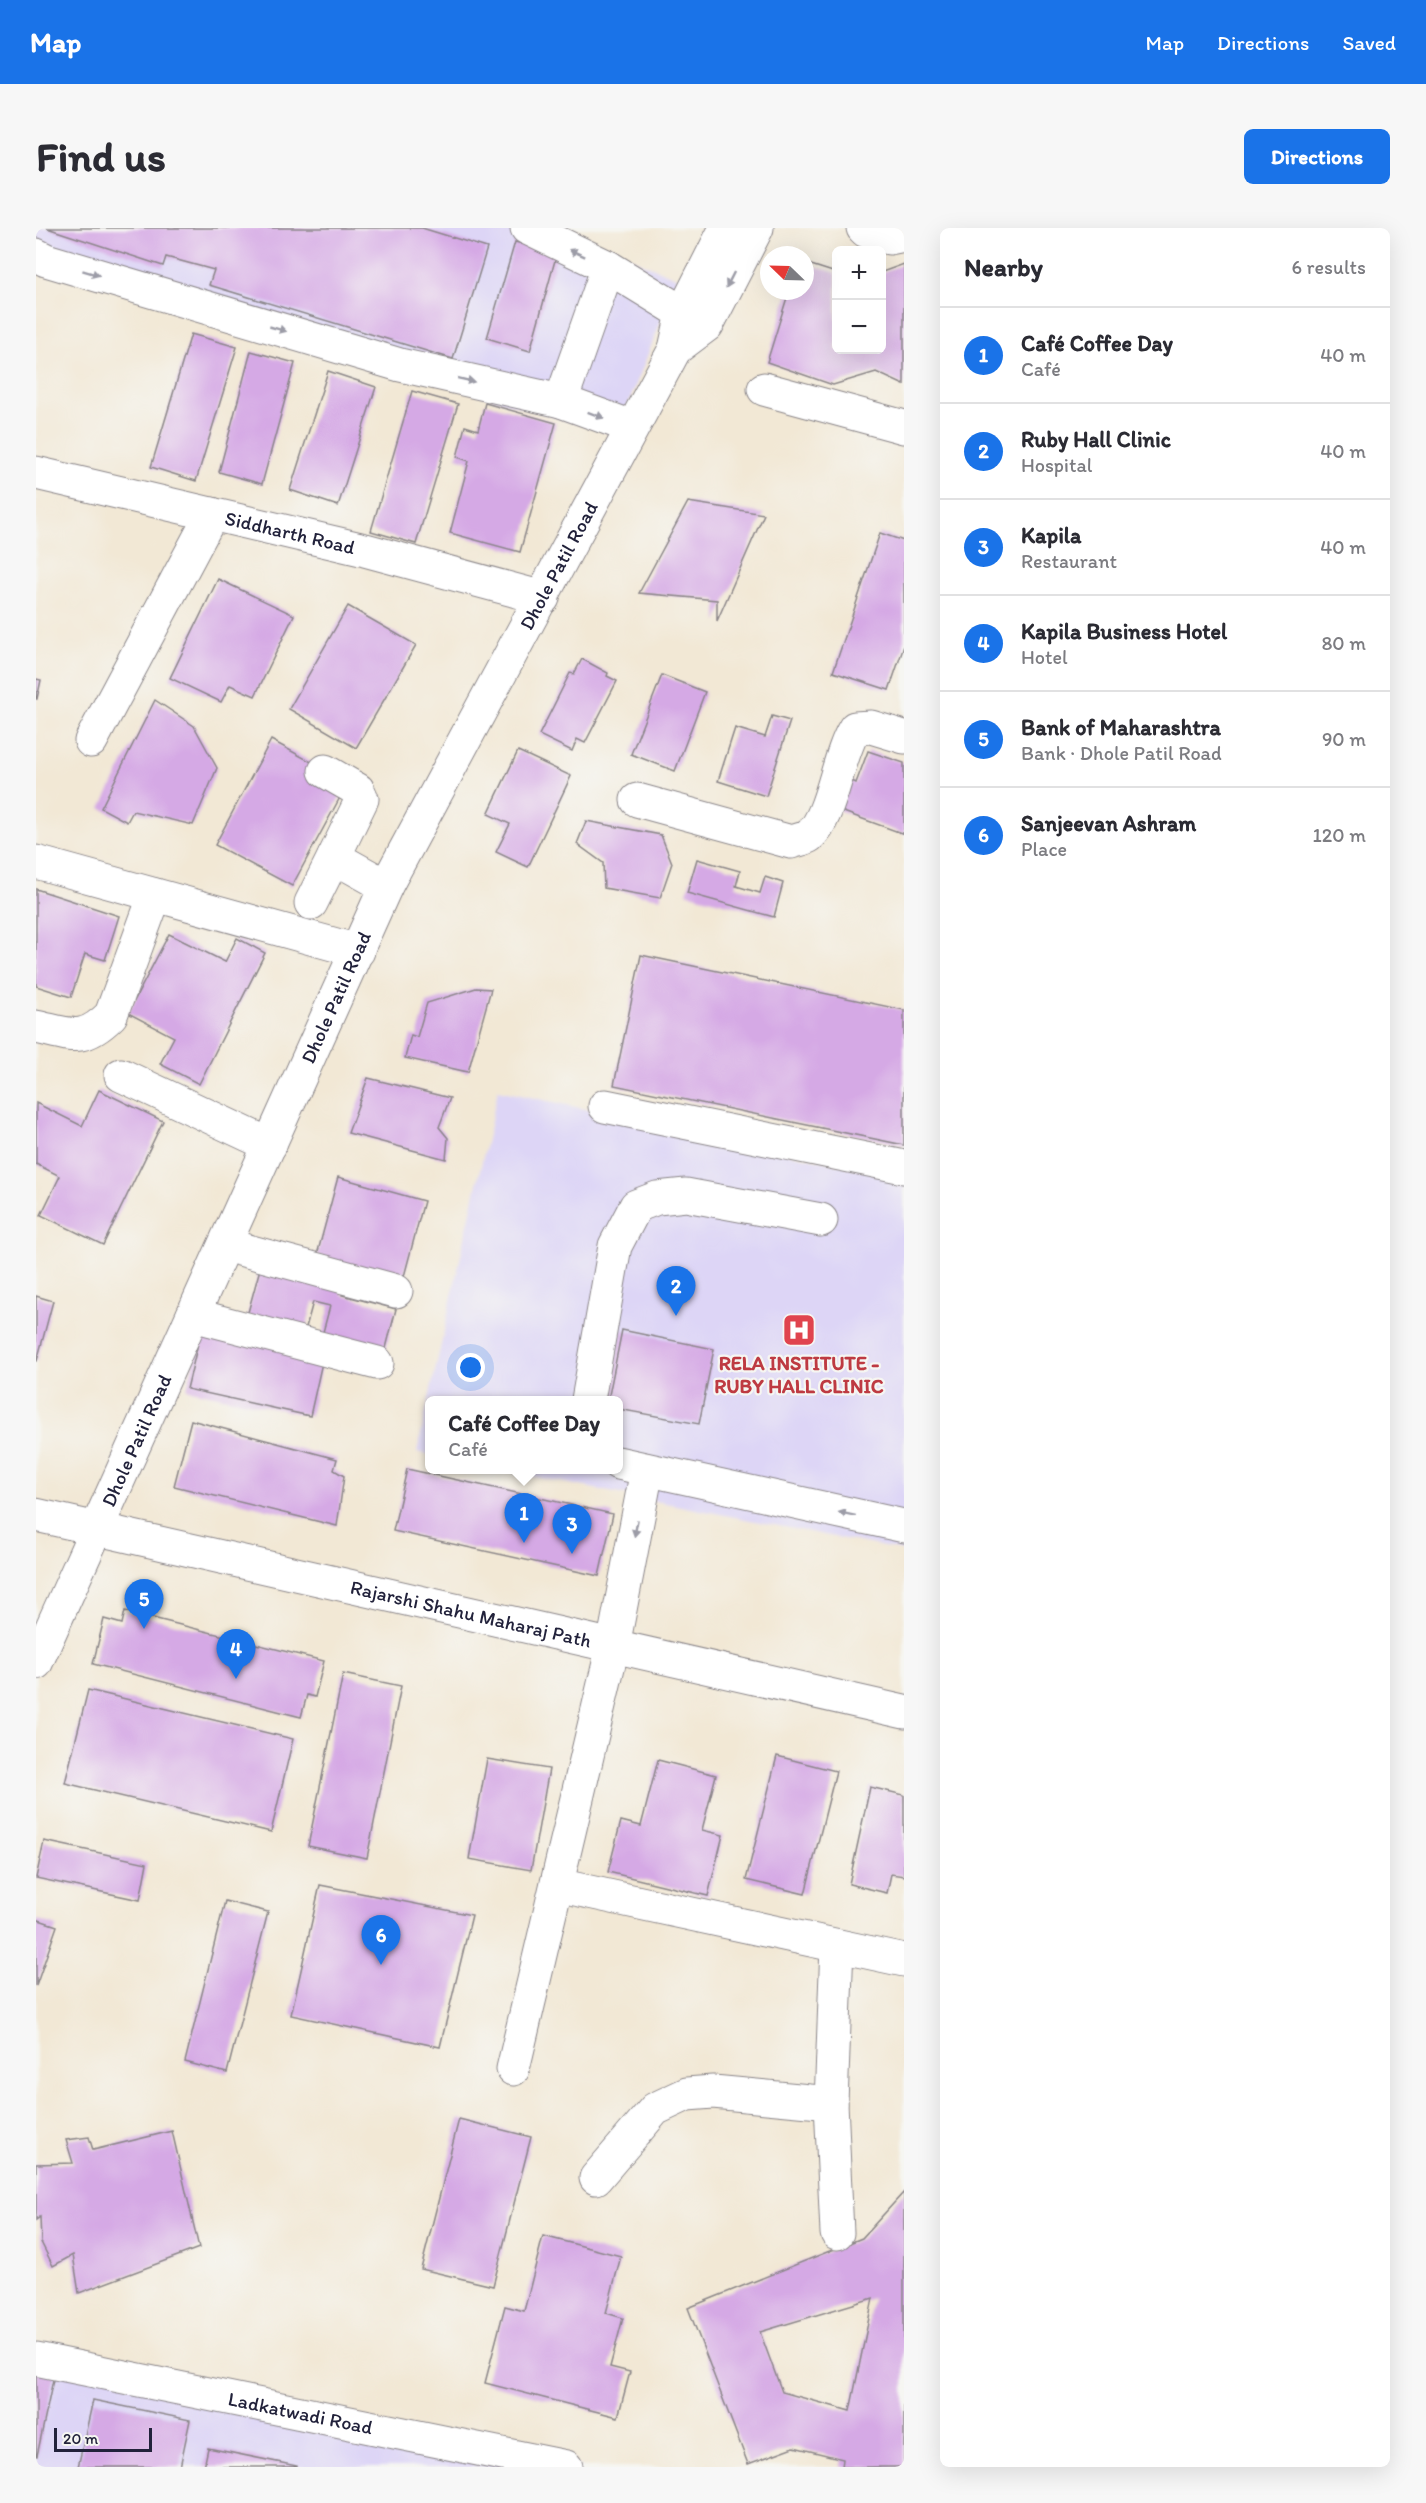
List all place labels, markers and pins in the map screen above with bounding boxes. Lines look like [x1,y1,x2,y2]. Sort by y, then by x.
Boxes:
pin: 2 [656,1266,696,1316]
hospital icon: RELA INSTITUTE - RUBY HALL CLINIC [781,1312,817,1348]
place label: RELA INSTITUTE - RUBY HALL CLINIC [714,1351,884,1398]
pin: 1 [504,1494,544,1543]
pin: 3 [552,1504,592,1554]
pin: 5 [124,1580,164,1629]
pin: 4 [216,1630,256,1679]
pin: 6 [362,1916,400,1965]

